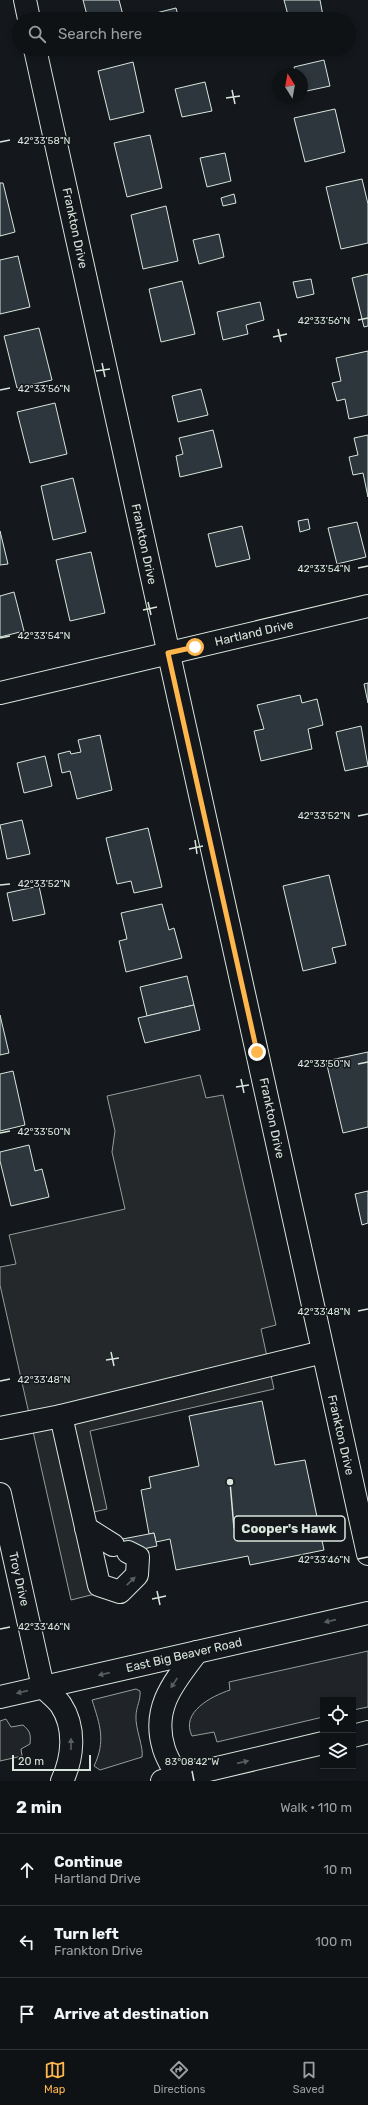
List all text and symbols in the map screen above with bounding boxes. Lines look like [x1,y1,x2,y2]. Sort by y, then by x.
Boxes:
search box [12,12,356,56]
icon: search [26,23,48,45]
text: Search here [58,25,142,43]
north arrow [272,68,308,104]
text: 42°33'58"N [17,135,71,147]
street label: Frankton Drive [60,186,90,270]
text: 42°33'56"N [298,315,350,327]
text: 42°33'56"N [18,383,70,395]
street label: Frankton Drive [129,502,159,586]
text: 42°33'54"N [298,563,350,575]
street label: Hartland Drive [213,617,295,649]
text: 42°33'54"N [18,630,70,642]
route start [186,638,204,656]
text: 42°33'52"N [298,810,350,822]
text: 42°33'52"N [18,878,70,890]
route end [248,1043,266,1061]
text: 42°33'50"N [297,1058,351,1070]
street label: Frankton Drive [257,1076,287,1160]
text: 42°33'50"N [17,1126,71,1138]
text: 42°33'48"N [298,1306,350,1318]
text: 42°33'48"N [18,1374,70,1386]
street label: Frankton Drive [325,1393,357,1477]
callout: Cooper's Hawk [234,1516,345,1541]
text: Cooper's Hawk [241,1521,337,1536]
street label: Troy Drive [6,1551,32,1608]
text: 42°33'46"N [298,1554,350,1566]
one-way arrow [126,1576,136,1586]
one-way arrow [324,1619,336,1625]
text: 42°33'46"N [18,1621,70,1633]
street label: East Big Beaver Road [125,1635,243,1675]
one-way arrow [98,1671,111,1677]
one-way arrow [170,1678,178,1688]
one-way arrow [15,1689,27,1695]
map controls [320,1697,356,1769]
button: locate [320,1697,356,1733]
button: layers [320,1733,356,1769]
one-way arrow [68,1737,74,1750]
scale bar [12,1753,91,1772]
text: 20 m [18,1755,44,1768]
text: 83°08'42"W [165,1756,219,1768]
one-way arrow [237,1759,249,1765]
text: 2 min [16,1797,62,1817]
text: Walk · 110 m [280,1800,352,1815]
text: Continue [54,1853,123,1871]
icon: ahead [16,1859,38,1881]
text: 10 m [323,1862,352,1877]
text: Hartland Drive [54,1871,141,1886]
text: Turn left [54,1925,119,1943]
icon: left [16,1931,38,1953]
text: 100 m [315,1934,352,1949]
text: Frankton Drive [54,1943,143,1958]
icon: arrive [16,2003,38,2025]
text: Arrive at destination [54,2005,209,2023]
tab: Map [44,2059,66,2096]
tab: Directions [153,2059,205,2096]
tab: Saved [293,2059,324,2096]

